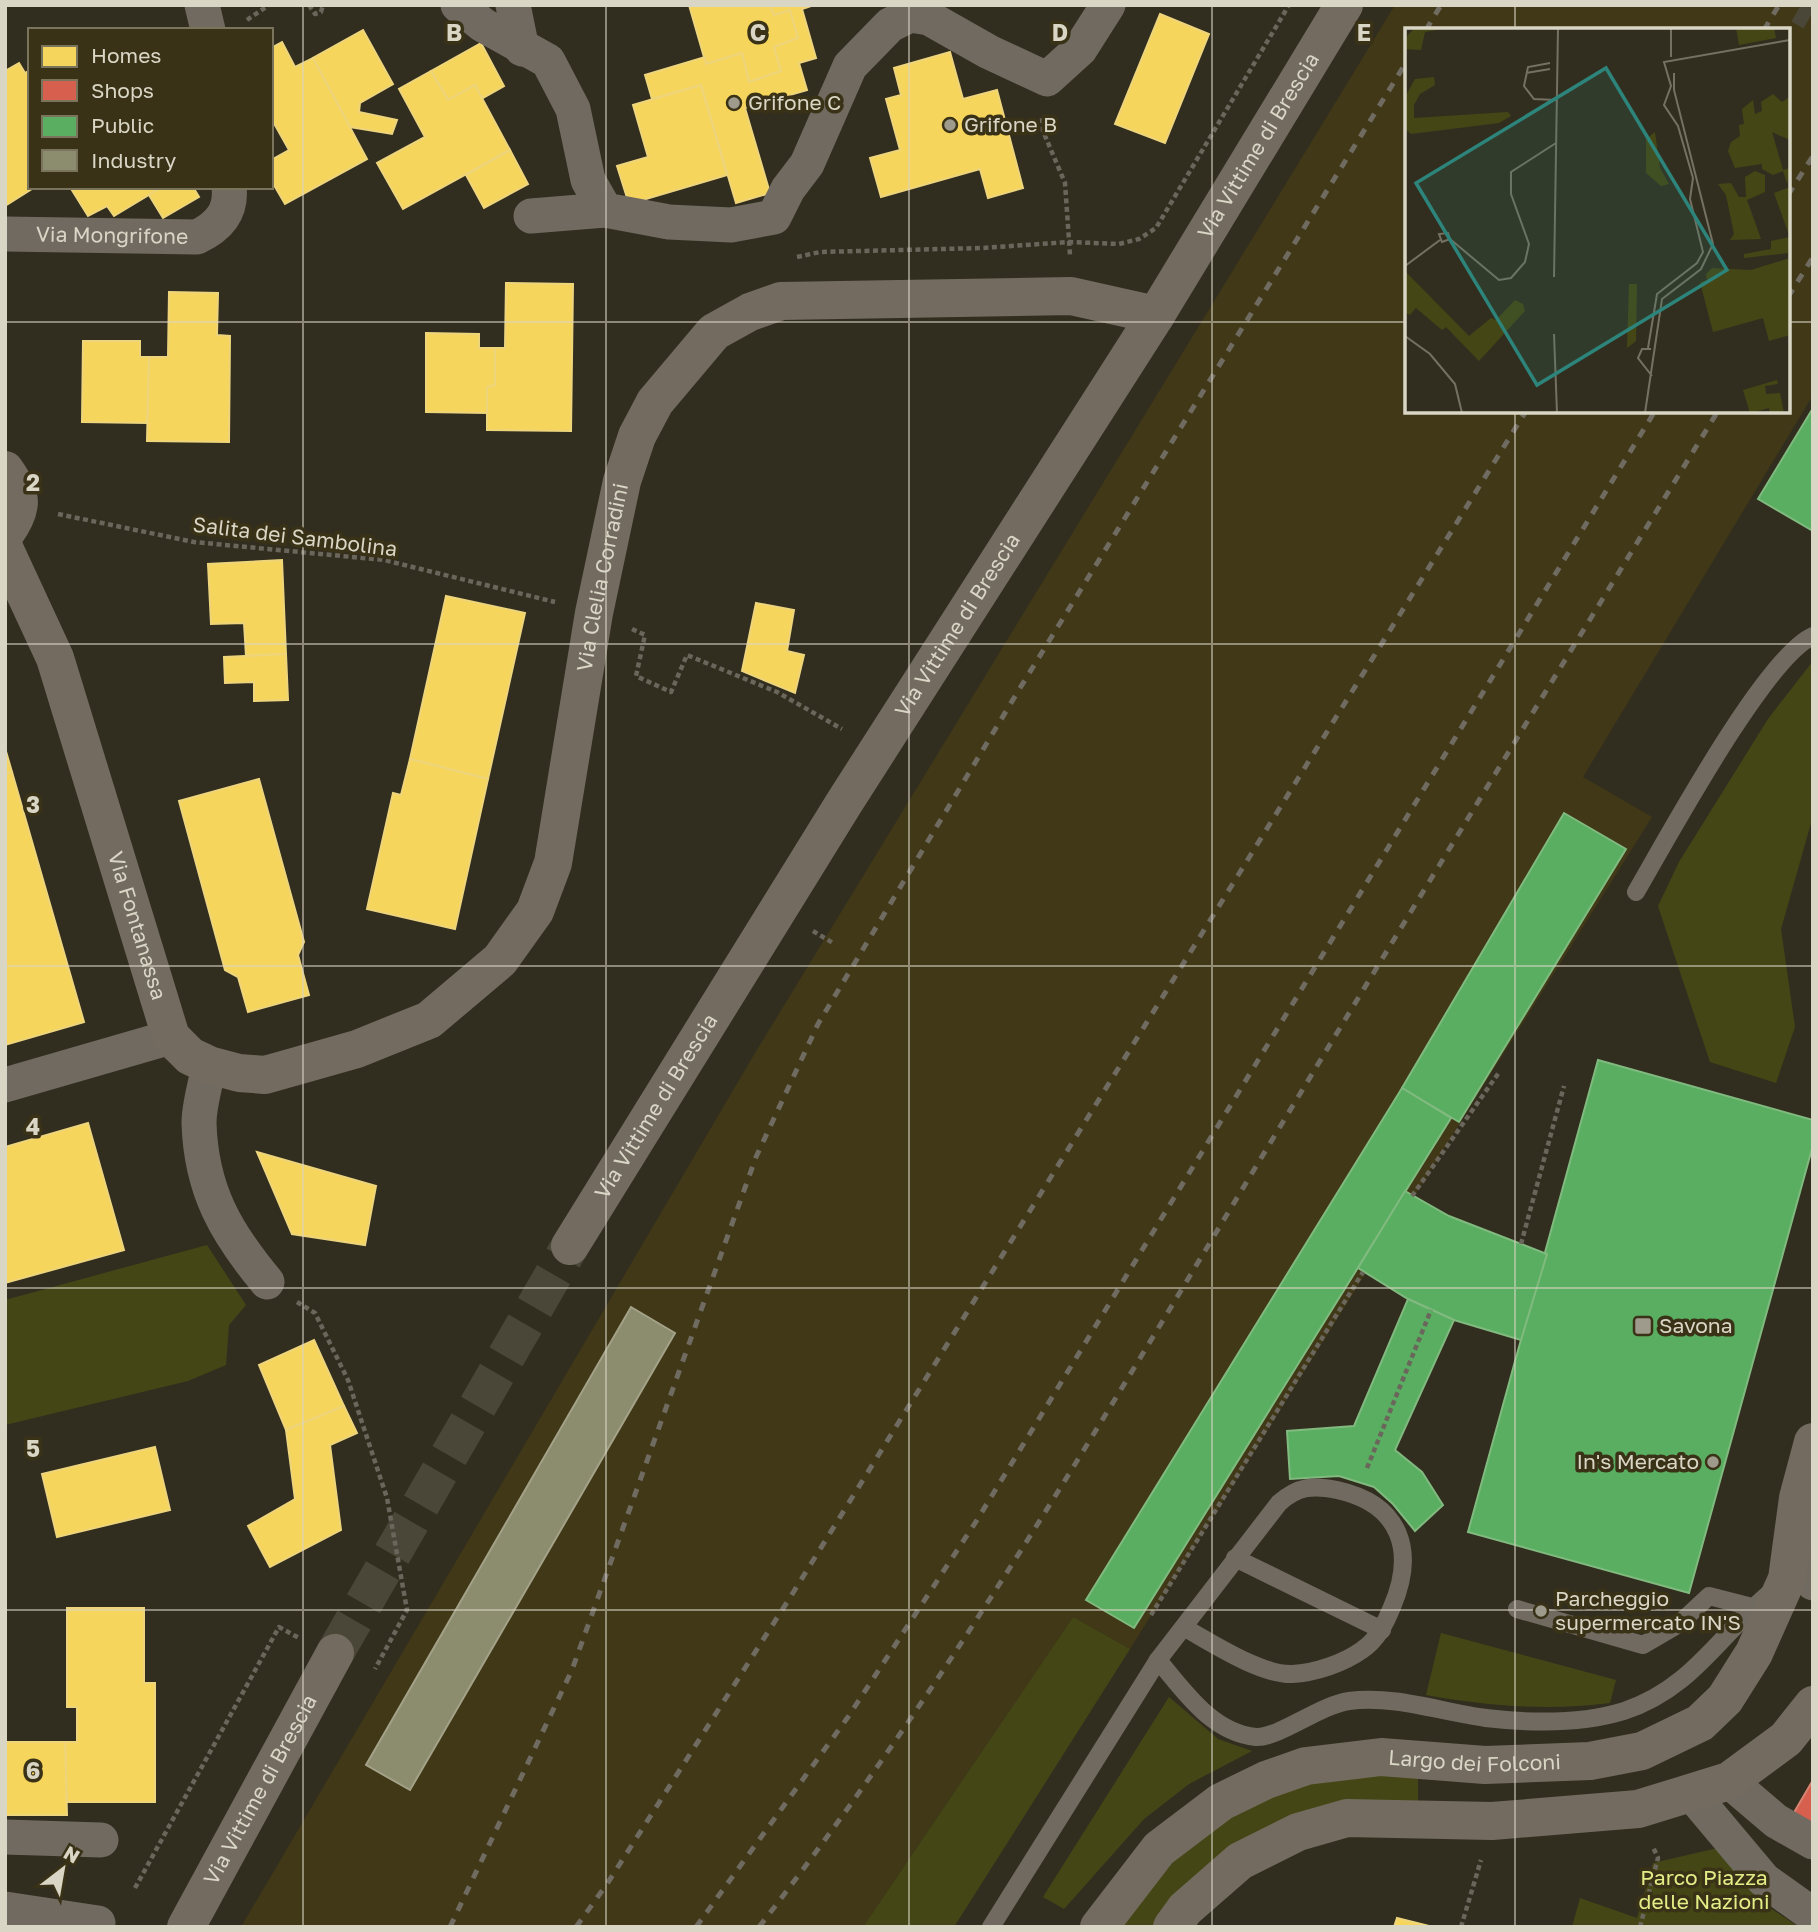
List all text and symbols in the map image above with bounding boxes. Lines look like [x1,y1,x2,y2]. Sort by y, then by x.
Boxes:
text: B [446,18,462,46]
text: C [750,18,766,46]
text: D [1052,18,1068,46]
text: E [1357,18,1371,46]
legend [28,28,273,189]
inset map [1405,28,1790,413]
text: Homes [91,42,161,68]
street label: Via Vittime di Brescia [1191,47,1324,243]
text: Shops [91,77,154,103]
place label: Grifone C [748,89,841,115]
marker: Grifone C [726,95,742,111]
place label: Grifone B [964,111,1057,137]
text: Public [91,112,154,138]
marker: Grifone B [942,117,958,133]
text: Industry [91,147,176,173]
street label: Via Mongrifone [36,220,188,249]
text: 2 [26,468,40,496]
street label: Via Clelia Corradini [571,481,633,673]
street label: Salita dei Sambolina [191,511,399,561]
street label: Via Vittime di Brescia [889,528,1025,721]
text: 3 [26,790,40,818]
street label: Via Fontanassa [103,848,173,1003]
street label: Via Vittime di Brescia [588,1009,722,1203]
text: 4 [26,1112,40,1140]
place label: Savona [1659,1312,1733,1338]
marker: Savona [1633,1316,1653,1336]
text: 5 [26,1434,40,1462]
place label: In's Mercato [1576,1448,1699,1474]
marker: In's Mercato [1705,1454,1721,1470]
place label: Parcheggio supermercato IN'S [1555,1585,1741,1635]
marker: Parcheggio supermercato IN'S [1533,1603,1549,1619]
street label: Via Vittime di Brescia [197,1690,322,1889]
street label: Largo dei Folconi [1387,1744,1561,1777]
text: 6 [26,1756,40,1784]
north arrow [28,1834,98,1904]
text: N [60,1840,84,1868]
park label: Parco Piazza delle Nazioni [1638,1864,1770,1914]

